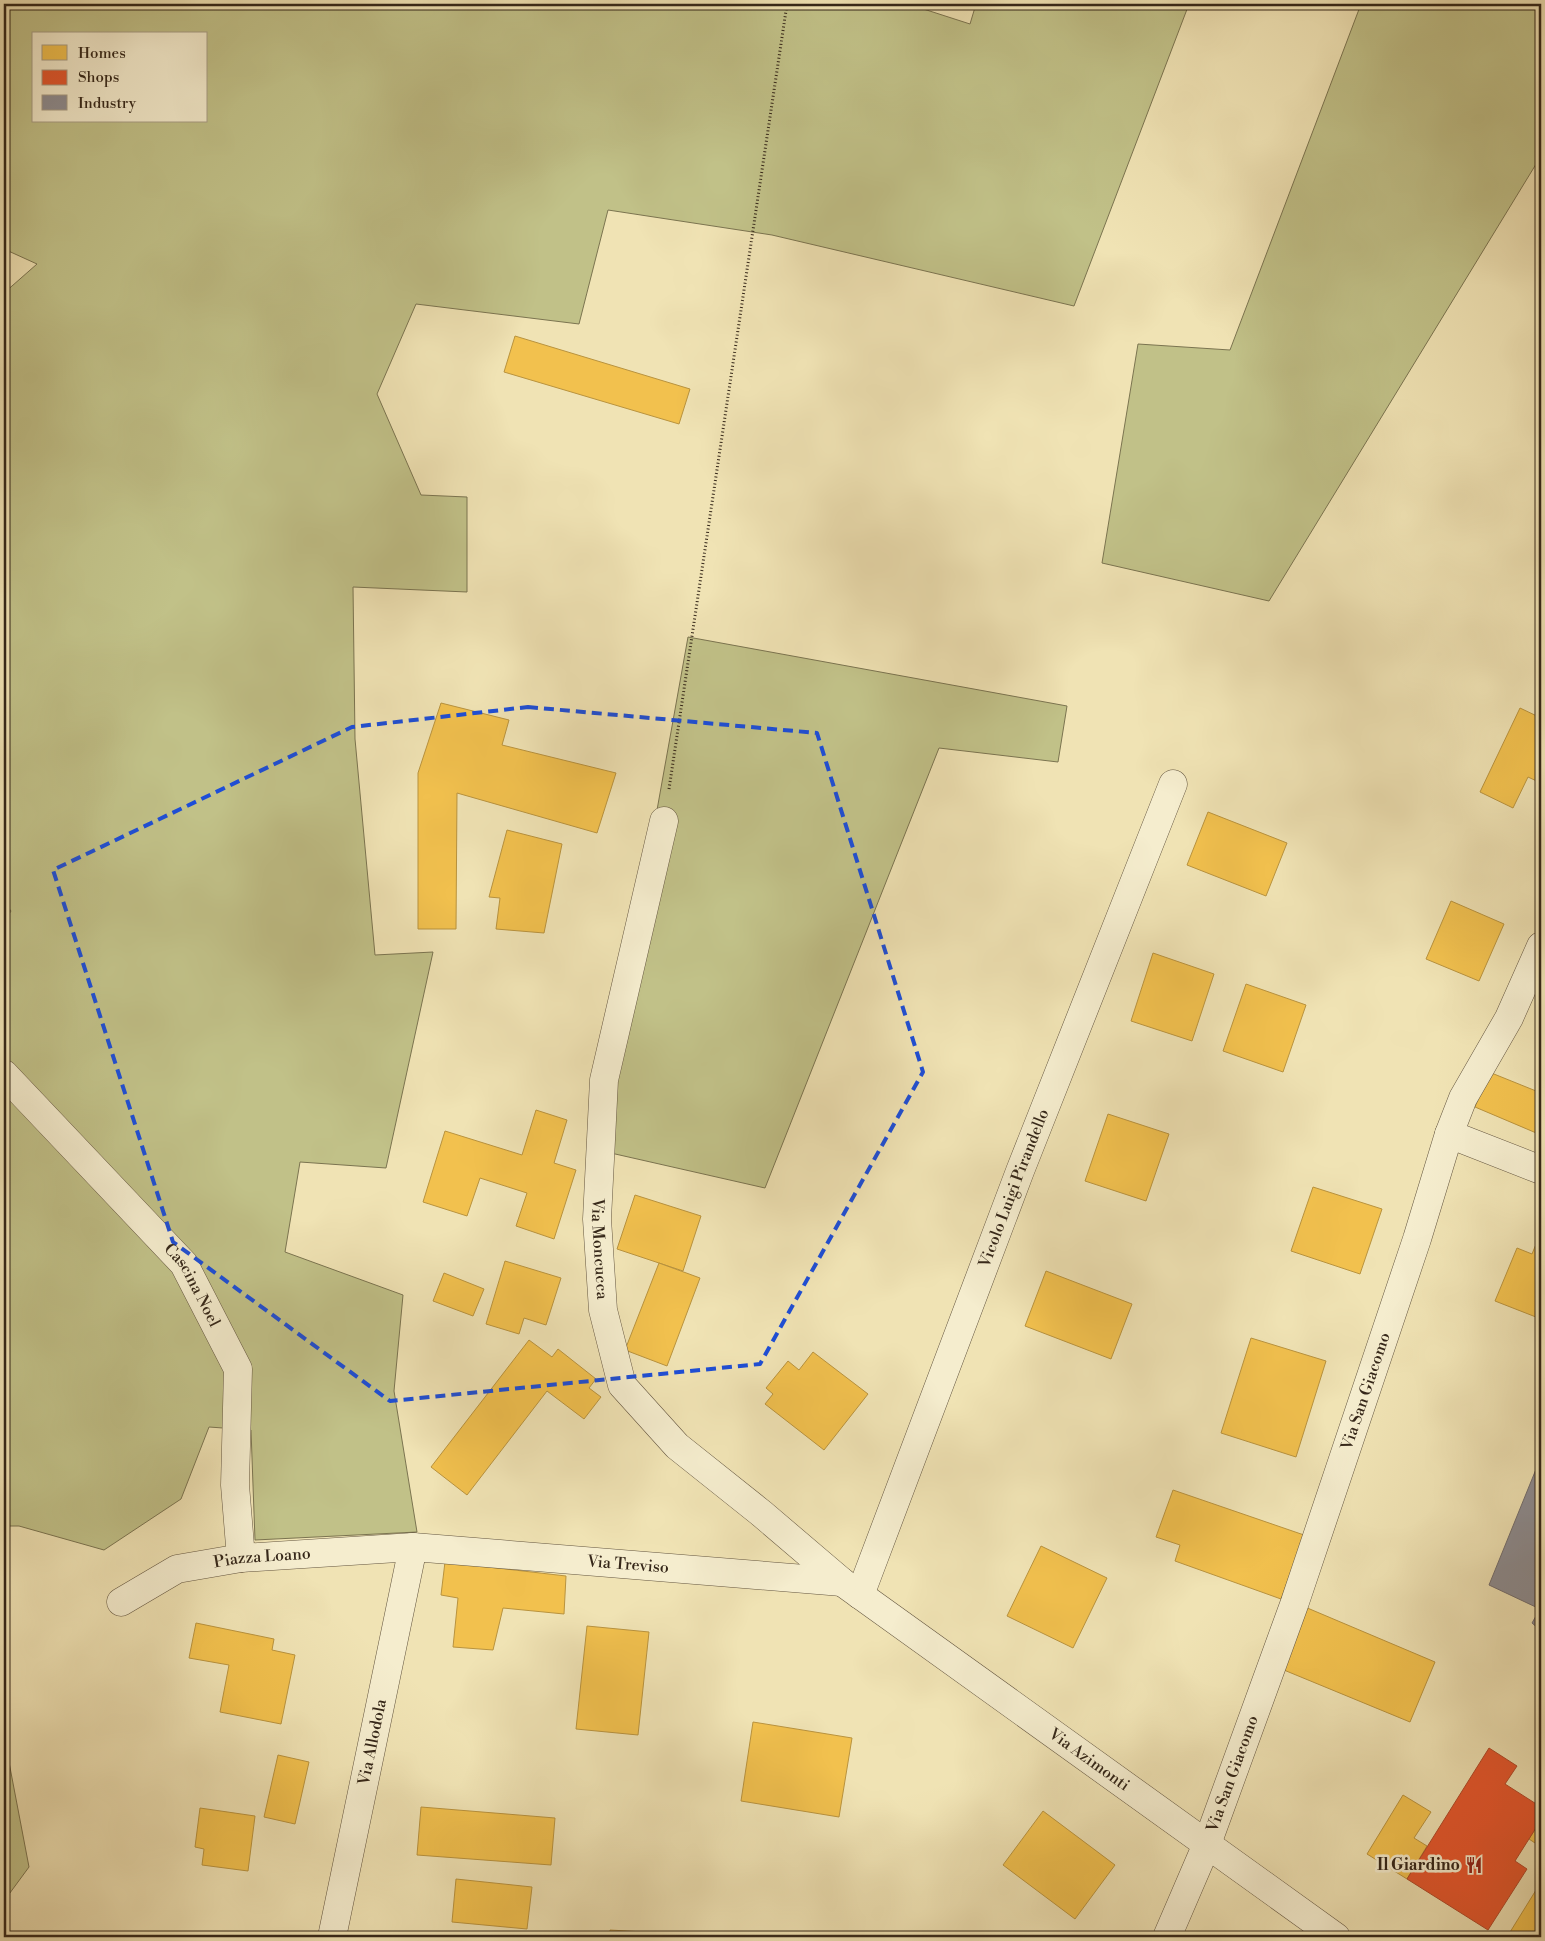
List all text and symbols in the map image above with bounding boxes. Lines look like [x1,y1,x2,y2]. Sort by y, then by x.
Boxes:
legend [32,32,208,122]
text: Homes [78,44,126,63]
text: Shops [78,68,119,87]
text: Industry [78,94,137,113]
street label: Vicolo Luigi Pirandello [974,1106,1054,1271]
street label: Via Moncucca [587,1197,612,1301]
street label: Cascina Noel [160,1239,225,1330]
street label: Via San Giacomo [1336,1330,1395,1454]
street label: Piazza Loano [212,1544,311,1573]
street label: Via Treviso [585,1551,670,1578]
street label: Via Allodola [354,1696,391,1788]
street label: Via San Giacomo [1202,1713,1263,1836]
street label: Via Azimonti [1044,1723,1133,1795]
place label: Il Giardino [1377,1855,1460,1875]
restaurant icon: Il Giardino [1464,1855,1484,1875]

